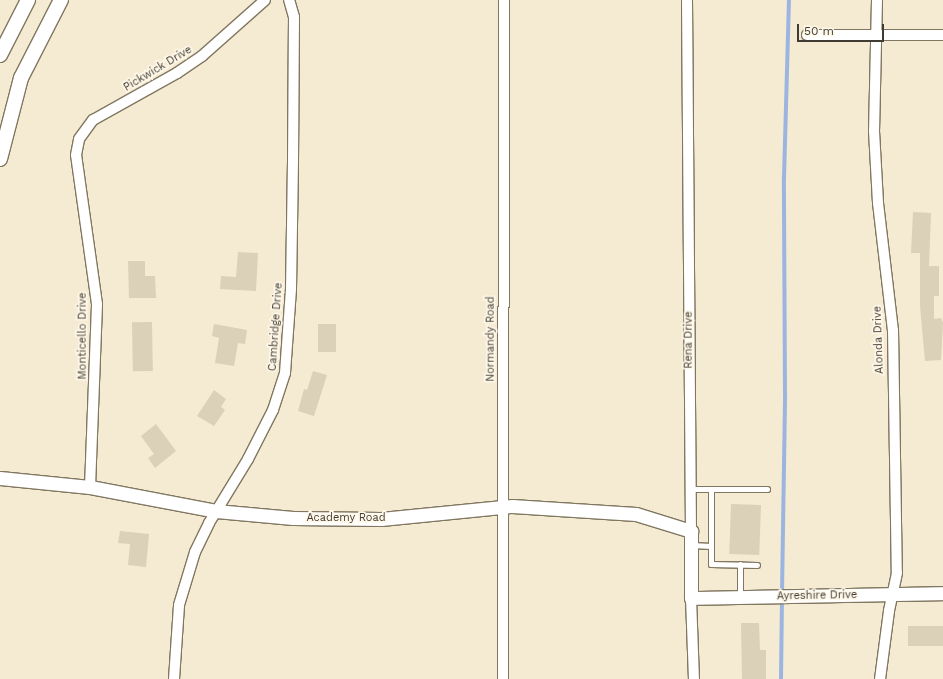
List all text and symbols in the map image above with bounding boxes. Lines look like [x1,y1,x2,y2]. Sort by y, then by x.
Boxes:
scale bar [799,16,886,42]
text: 50 m [804,24,834,38]
street label: Pickwick Drive [121,43,195,95]
street label: Cambridge Drive [266,282,286,372]
street label: Monticello Drive [76,292,90,380]
street label: Normandy Road [484,296,498,382]
street label: Alonda Drive [871,306,887,374]
street label: Rena Drive [682,311,696,369]
street label: Academy Road [306,511,386,525]
street label: Ayreshire Drive [777,589,857,603]

